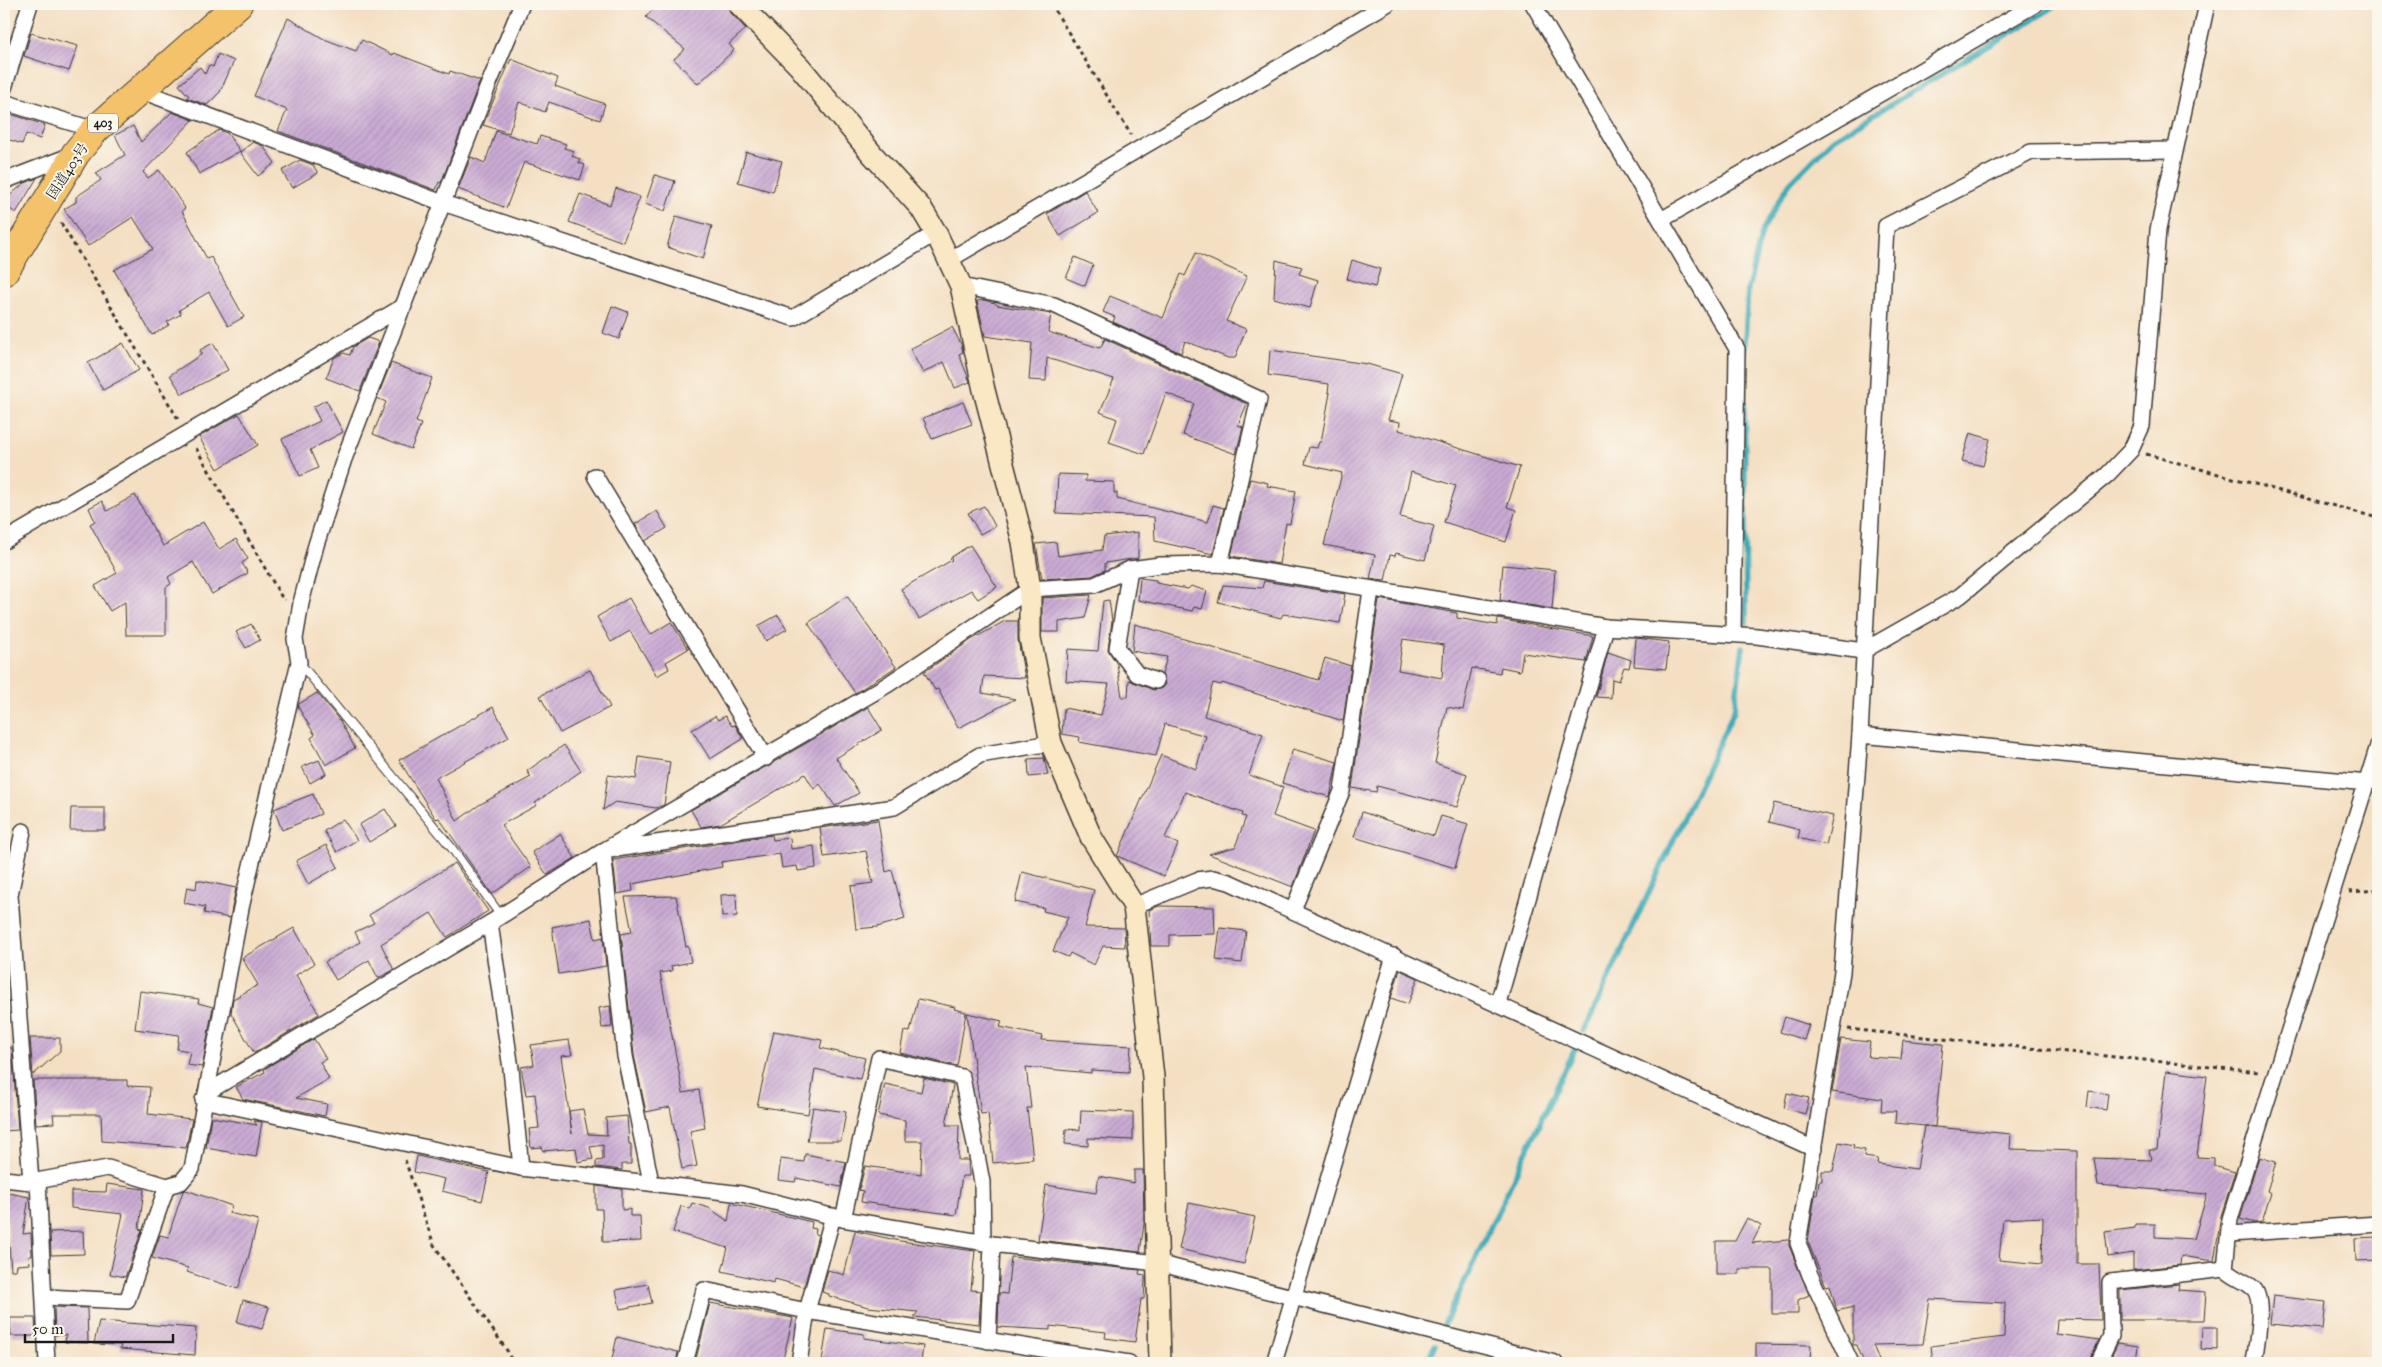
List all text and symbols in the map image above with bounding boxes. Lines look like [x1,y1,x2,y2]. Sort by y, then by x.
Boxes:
road number: 403 [88,114,118,132]
street label: 国道403号 [43,140,92,203]
scale bar [25,1312,172,1344]
text: 50 m [32,1320,64,1338]

